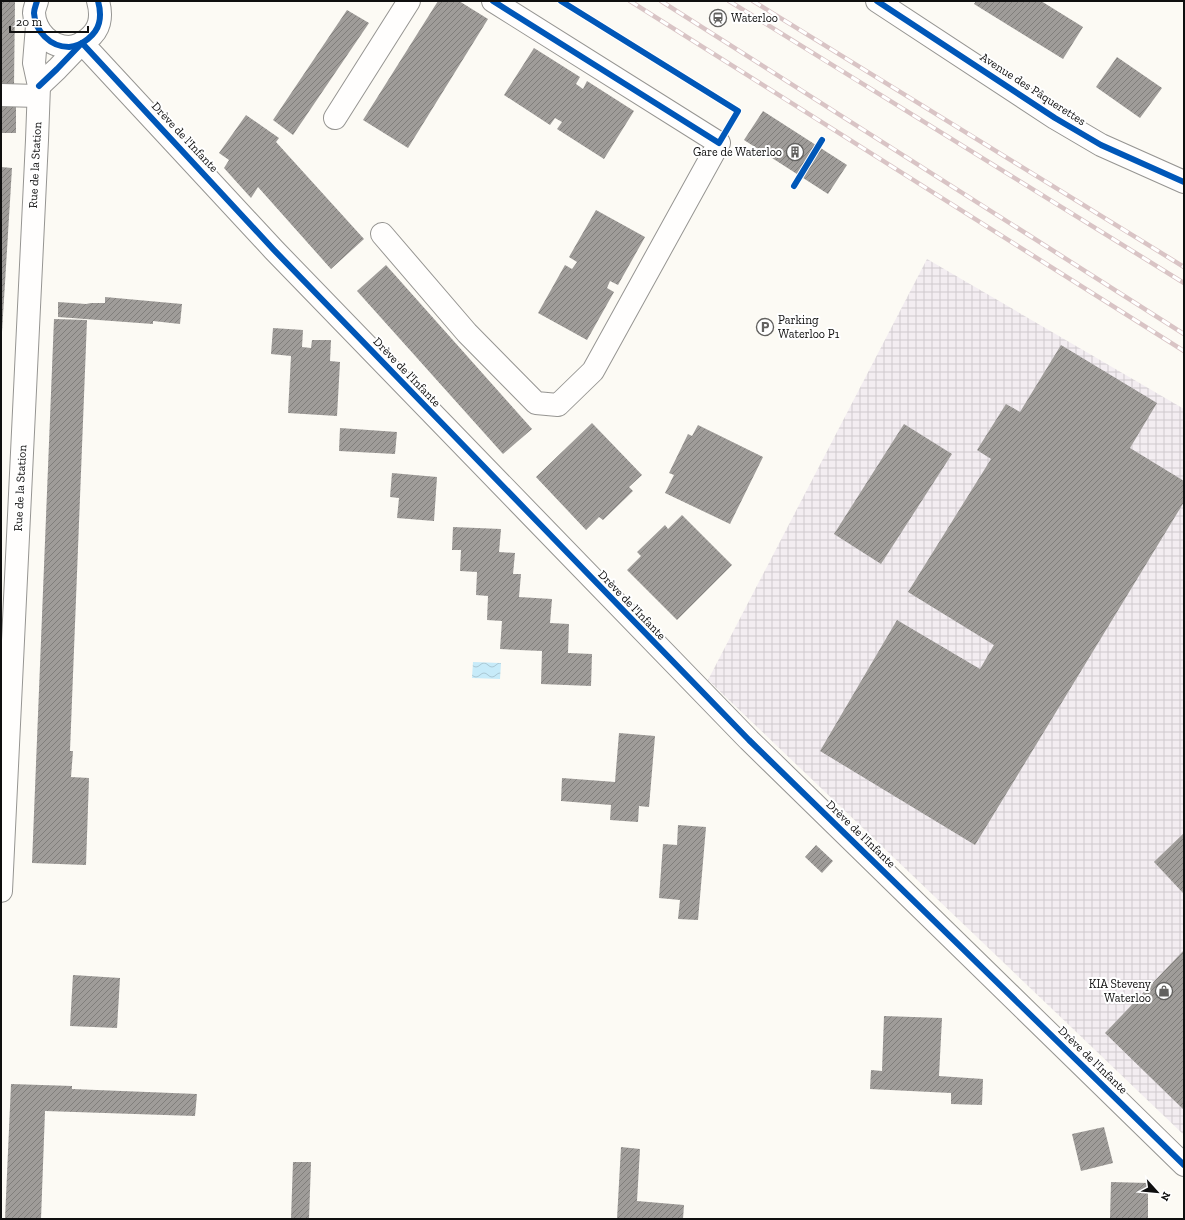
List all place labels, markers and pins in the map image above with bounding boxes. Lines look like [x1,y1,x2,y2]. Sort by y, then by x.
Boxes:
station icon: Waterloo [708,8,728,28]
place label: Waterloo [731,11,778,25]
building icon: Gare de Waterloo [785,142,805,162]
place label: Gare de Waterloo [693,145,782,159]
place label: Parking Waterloo P1 [778,313,840,341]
parking icon: Parking Waterloo P1 [755,317,775,337]
place label: KIA Steveny Waterloo [1089,977,1152,1005]
shop icon: KIA Steveny Waterloo [1154,981,1174,1001]

